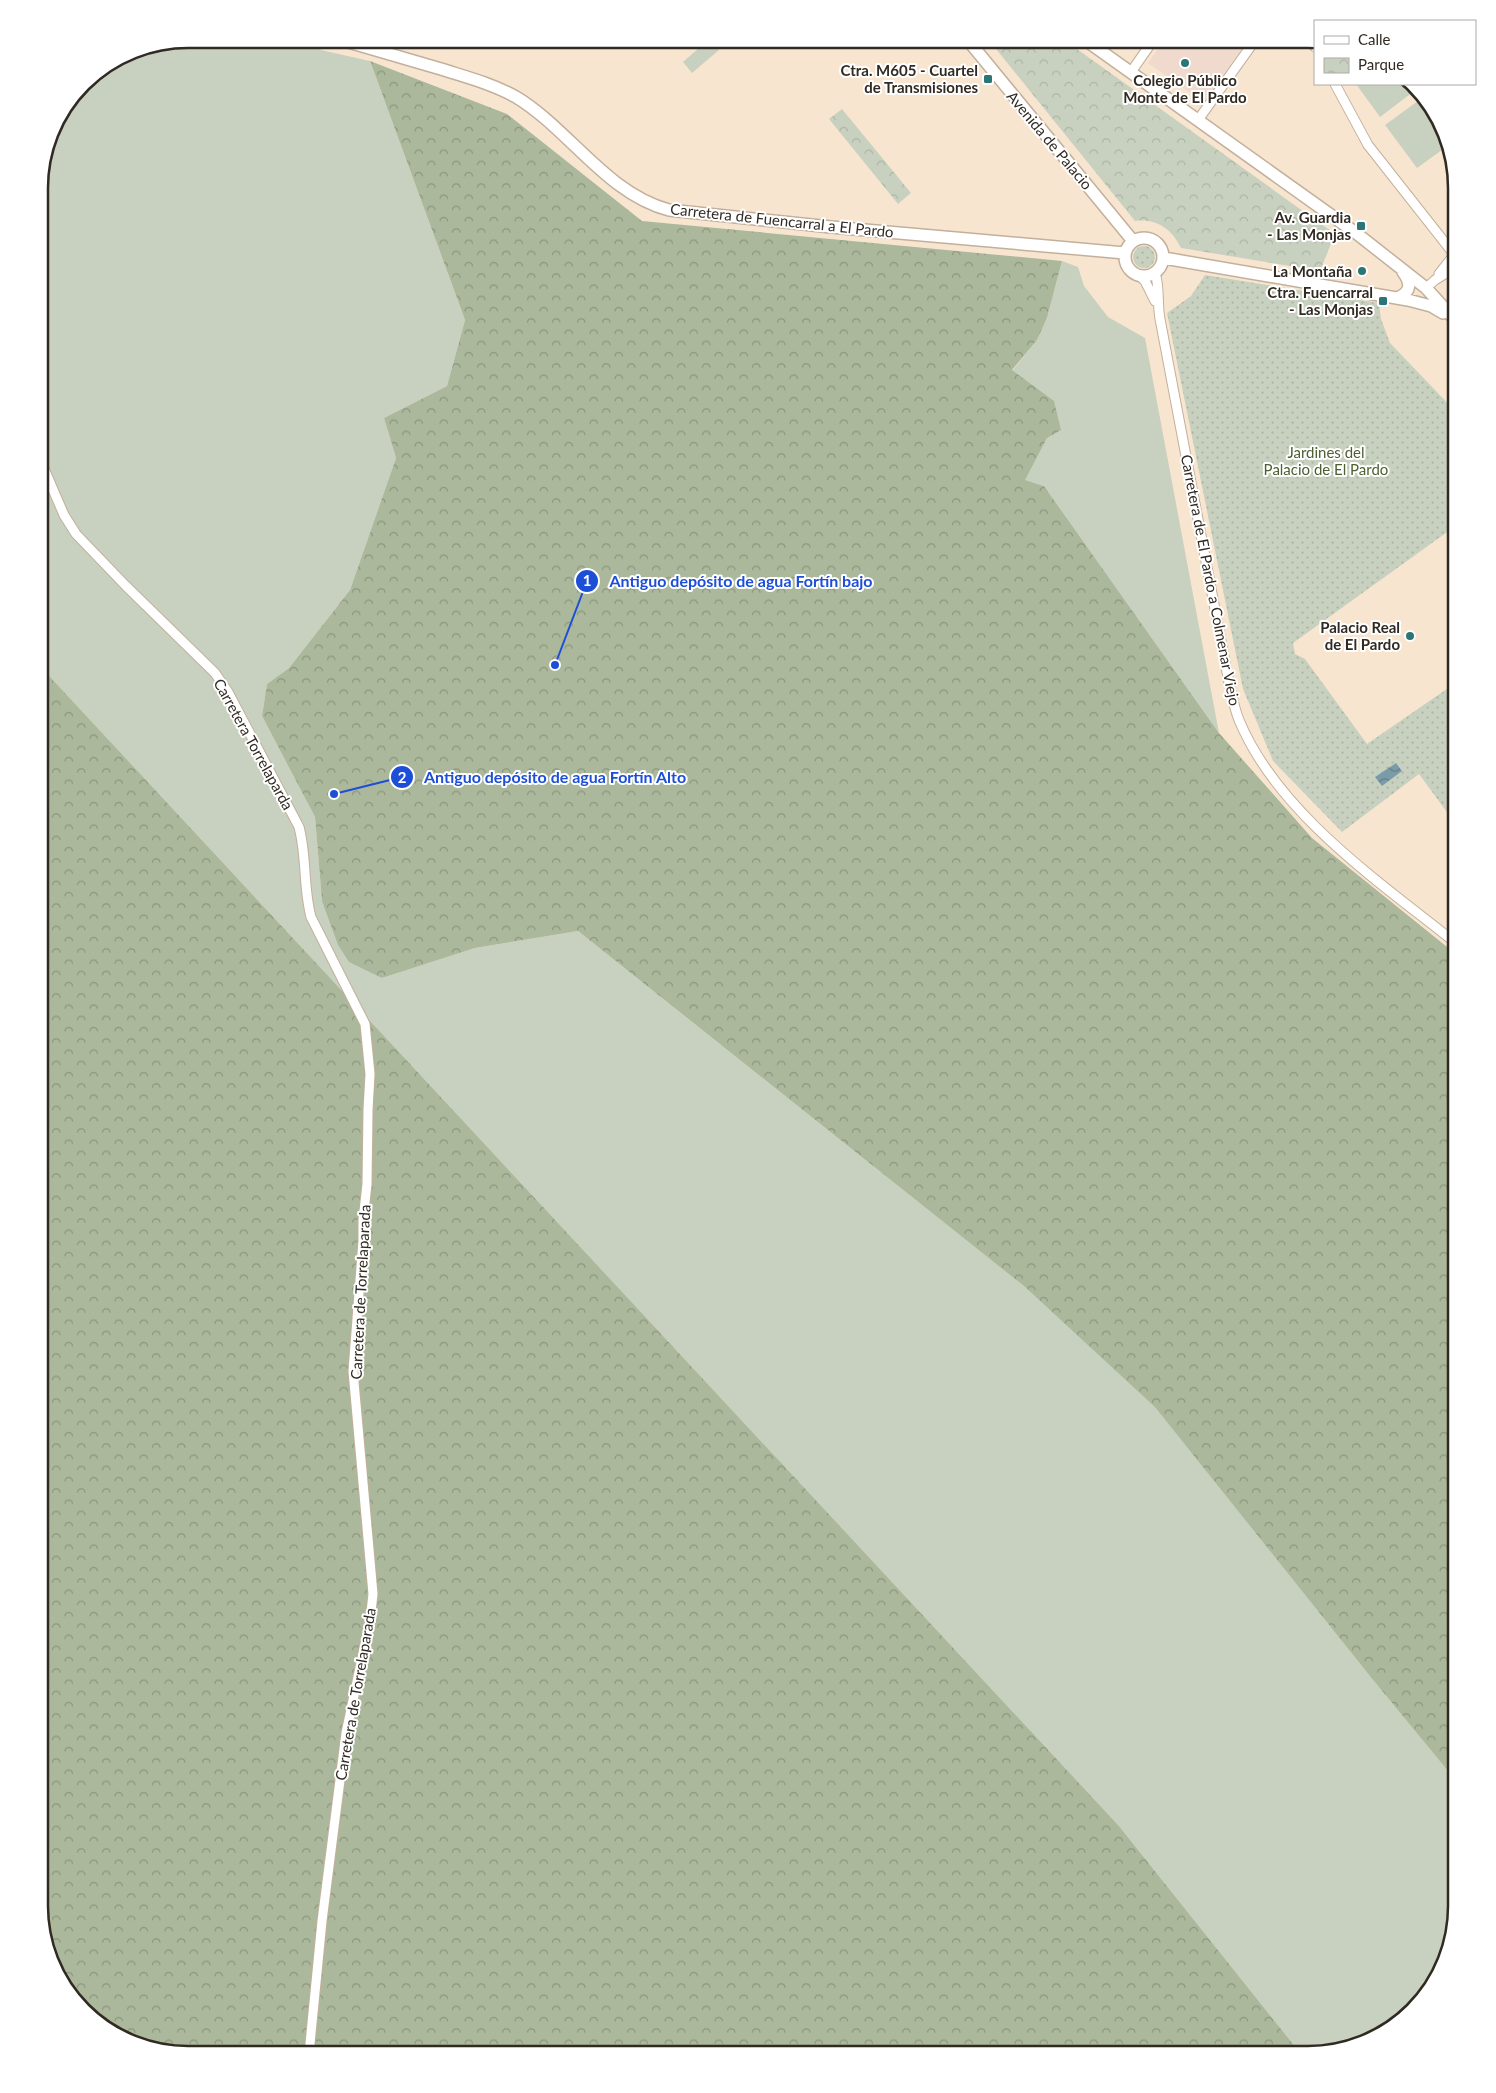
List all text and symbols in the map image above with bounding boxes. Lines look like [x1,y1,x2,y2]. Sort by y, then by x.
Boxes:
legend [1314,20,1476,85]
text: Calle [1358,30,1391,48]
text: Parque [1358,55,1404,73]
marker: Colegio Público Monte de El Pardo [1179,57,1191,69]
place label: Ctra. M605 - Cuartel de Transmisiones [841,61,978,96]
place label: Colegio Público Monte de El Pardo [1123,71,1247,106]
marker: Ctra. M605 - Cuartel de Transmisiones [982,73,994,85]
street label: Avenida de Palacio [1003,87,1097,193]
street label: Carretera de Fuencarral a El Pardo [669,199,895,241]
place label: Av. Guardia - Las Monjas [1267,208,1351,243]
marker: Av. Guardia - Las Monjas [1355,220,1367,232]
place label: La Montaña [1273,262,1352,280]
marker: La Montaña [1356,265,1368,277]
place label: Ctra. Fuencarral - Las Monjas [1267,283,1373,318]
marker: Ctra. Fuencarral - Las Monjas [1377,295,1389,307]
park label: Jardines del Palacio de El Pardo [1264,443,1388,478]
street label: Carretera de El Pardo a Colmenar Viejo [1178,453,1244,707]
callout: Antiguo depósito de agua Fortín bajo [575,566,883,597]
text: 1 [583,571,591,589]
text: Antiguo depósito de agua Fortín bajo [608,571,873,590]
place label: Palacio Real de El Pardo [1320,618,1400,653]
marker: Palacio Real de El Pardo [1404,630,1416,642]
street label: Carretera Torrelaparda [210,675,298,813]
callout: Antiguo depósito de agua Fortín Alto [389,762,697,793]
text: Antiguo depósito de agua Fortín Alto [423,767,686,786]
text: 2 [398,768,407,786]
street label: Carretera de Torrelaparada [346,1204,374,1380]
street label: Carretera de Torrelaparada [331,1606,379,1782]

